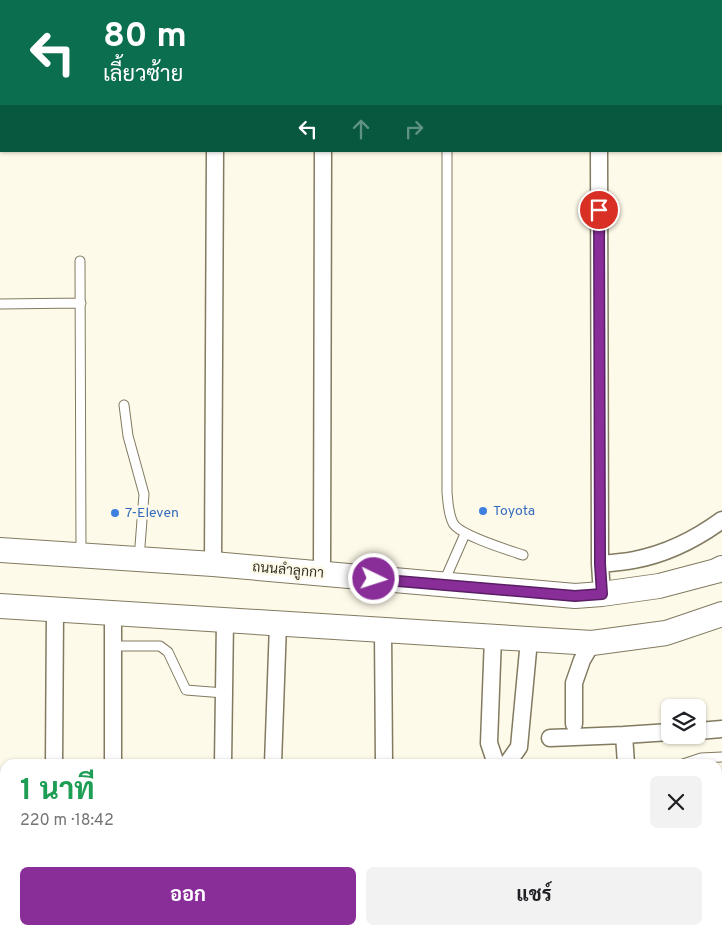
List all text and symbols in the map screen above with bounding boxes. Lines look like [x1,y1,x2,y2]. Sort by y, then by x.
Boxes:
text: 80 m [103,15,187,59]
icon: left [20,20,85,85]
text: เลี้ยวซ้าย [103,62,183,89]
icon: left [294,115,322,143]
icon: ahead [347,115,375,143]
icon: right [400,115,428,143]
pin [578,189,620,231]
icon: arrive [585,196,613,224]
place label: Toyota [493,503,535,520]
place label: 7-Eleven [125,505,179,522]
marker: Toyota [477,505,489,517]
marker: 7-Eleven [109,507,121,519]
position arrow [347,552,399,604]
street label: ถนนลำลูกกา [251,559,325,583]
map controls [661,699,706,744]
button: layers [661,699,706,744]
text: 1 นาที [20,773,95,810]
button: close [650,776,702,828]
text: 220 m · 18:42 [20,811,114,831]
button: ออก [20,867,356,925]
button: แชร์ [366,867,702,925]

